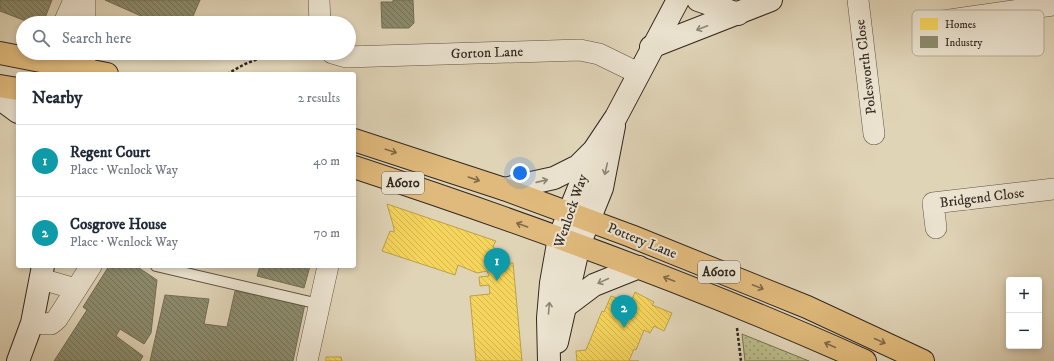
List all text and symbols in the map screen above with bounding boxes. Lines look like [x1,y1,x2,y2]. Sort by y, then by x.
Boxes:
legend [912,10,1044,56]
search box [16,16,356,60]
street label: Polesworth Close [851,18,881,116]
text: Homes [945,18,976,32]
one-way arrow [697,24,709,32]
icon: search [30,27,52,49]
text: Search here [62,29,131,48]
text: Industry [945,36,983,50]
street label: Gorton Lane [450,43,524,63]
text: Nearby [32,87,82,109]
text: 2 results [298,90,340,106]
text: Regent Court [70,143,150,162]
one-way arrow [385,148,397,156]
text: 1 [43,153,47,169]
text: 40 m [313,153,340,169]
text: Place · Wenlock Way [70,162,178,178]
your location [510,163,530,183]
one-way arrow [601,163,609,176]
street label: Wenlock Way [550,171,592,251]
road number: A6010 [382,172,424,194]
one-way arrow [467,176,480,183]
one-way arrow [535,176,548,184]
street label: Bridgend Close [939,184,1026,212]
text: Cosgrove House [70,215,167,234]
street label: Pottery Lane [605,219,680,263]
one-way arrow [517,220,529,228]
text: 2 [42,225,48,241]
text: 70 m [314,225,340,241]
text: Place · Wenlock Way [70,234,178,250]
pin: 1 [484,248,510,281]
road number: A6010 [698,261,740,283]
one-way arrow [664,274,676,282]
map controls [1006,277,1042,349]
button: + [1006,277,1042,313]
one-way arrow [597,278,609,285]
one-way arrow [751,284,763,292]
pin: 2 [611,295,637,328]
one-way arrow [545,302,552,315]
button: − [1006,313,1042,349]
one-way arrow [874,338,886,345]
one-way arrow [824,341,836,348]

